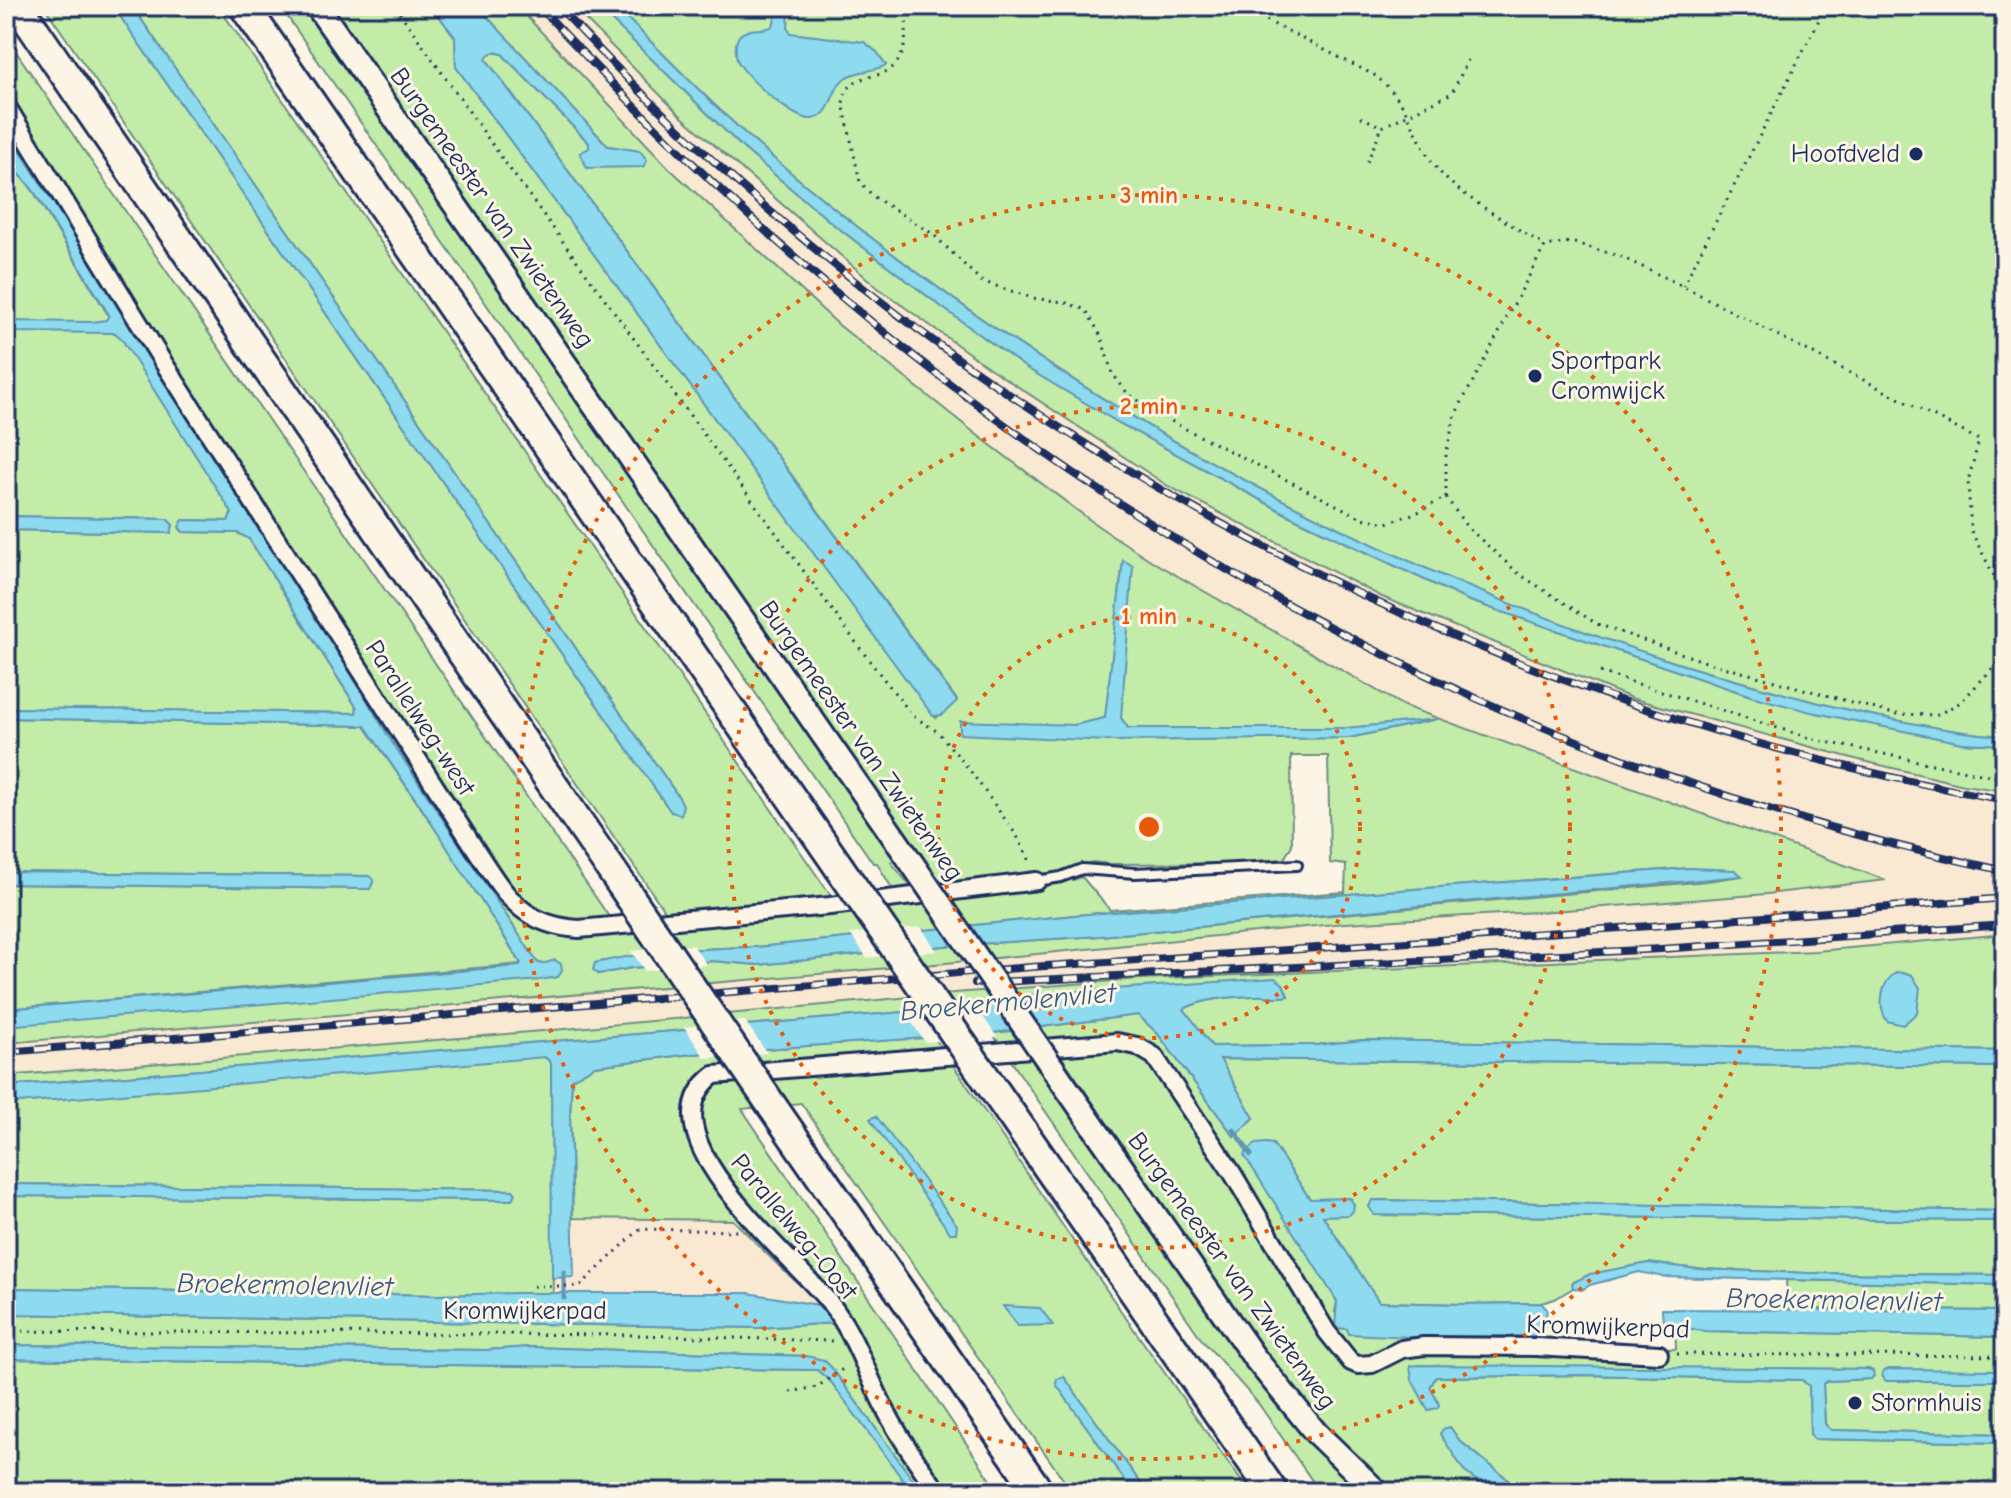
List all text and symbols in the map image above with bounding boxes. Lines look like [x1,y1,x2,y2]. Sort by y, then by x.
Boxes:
street label: Burgemeester van Zwietenweg [384,62,600,354]
place label: Hoofdveld [1791,139,1900,169]
marker: Hoofdveld [1907,145,1925,163]
text: 3 min [1120,181,1178,209]
place label: Sportpark Cromwijck [1551,346,1665,406]
marker: Sportpark Cromwijck [1526,367,1544,385]
text: 2 min [1120,392,1178,420]
street label: Burgemeester van Zwietenweg [753,595,969,887]
text: 1 min [1121,602,1177,630]
street label: Parallelweg-west [359,635,482,803]
centre of rings [1135,813,1163,841]
water label: Broekermolenvliet [899,976,1119,1027]
street label: Burgemeester van Zwietenweg [1121,1127,1343,1415]
street label: Parallelweg-Oost [724,1148,865,1307]
water label: Broekermolenvliet [177,1267,396,1303]
water label: Broekermolenvliet [1726,1282,1945,1318]
street label: Kromwijkerpad [443,1296,607,1326]
street label: Kromwijkerpad [1526,1309,1690,1345]
place label: Stormhuis [1871,1388,1982,1418]
marker: Stormhuis [1846,1394,1864,1412]

